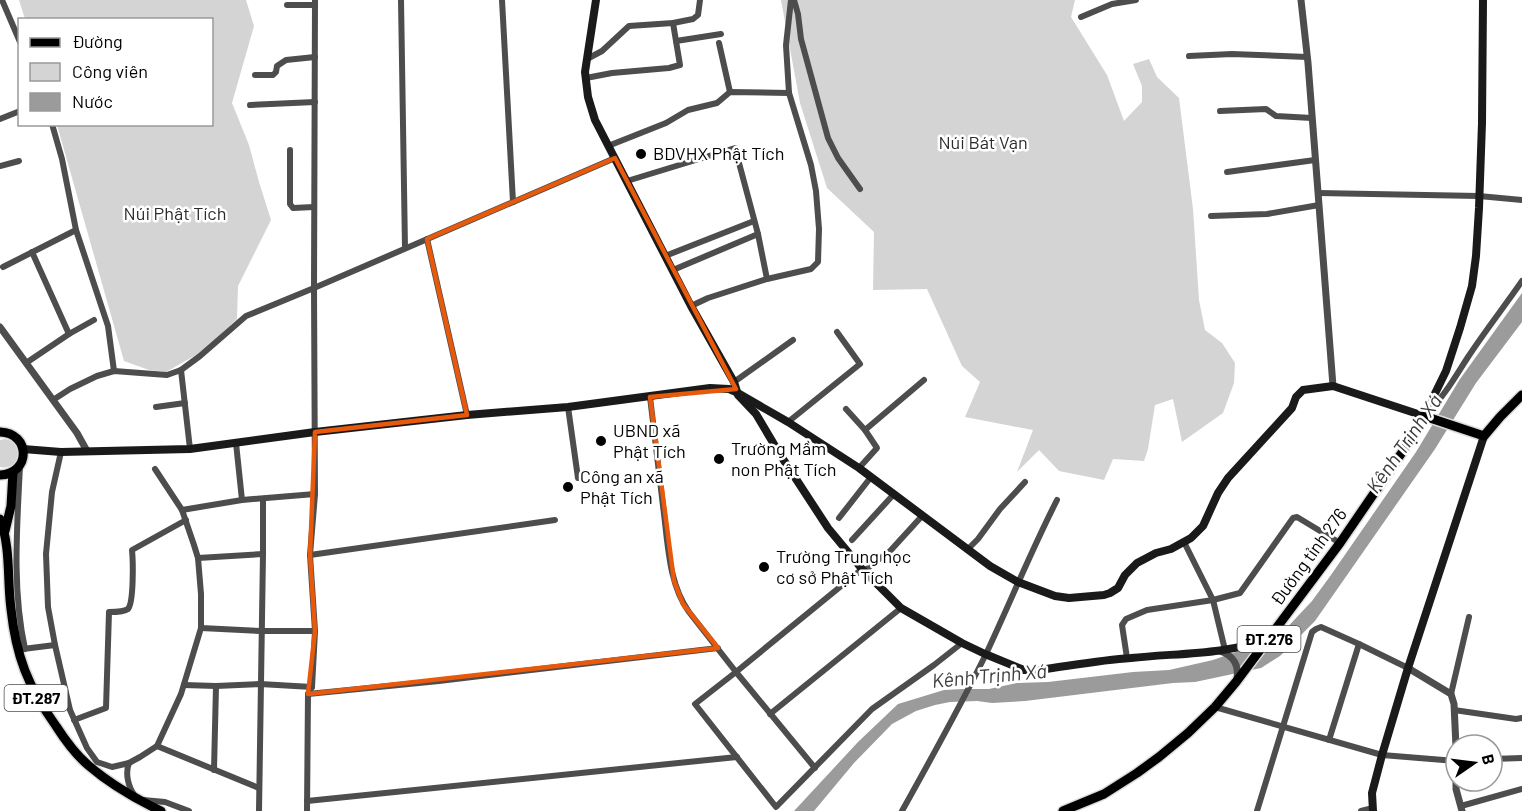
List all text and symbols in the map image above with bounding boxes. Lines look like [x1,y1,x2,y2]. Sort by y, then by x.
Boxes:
legend [18,18,213,126]
text: Đường [72,30,123,52]
text: Công viên [72,60,148,82]
text: Nước [72,90,113,112]
park label: Núi Bát Vạn [938,131,1028,153]
place label: BDVHX Phật Tích [653,142,784,164]
marker: BDVHX Phật Tích [634,147,648,161]
park label: Núi Phật Tích [124,202,226,224]
water label: Kênh Trịnh Xá [1360,390,1446,497]
place label: UBND xã Phật Tích [613,419,686,462]
marker: UBND xã Phật Tích [594,434,608,448]
place label: Trường Mầm non Phật Tích [731,437,837,480]
marker: Trường Mầm non Phật Tích [712,452,726,466]
place label: Công an xã Phật Tích [580,465,664,508]
marker: Công an xã Phật Tích [561,480,575,494]
street label: Đường tỉnh 276 [1265,503,1351,609]
place label: Trường Trung học cơ sở Phật Tích [776,545,911,588]
marker: Trường Trung học cơ sở Phật Tích [757,560,771,574]
road number: ĐT.276 [1238,626,1300,652]
water label: Kênh Trịnh Xá [931,658,1047,692]
road number: ĐT.287 [4,685,68,711]
north arrow [1444,733,1504,793]
text: B [1479,752,1499,766]

